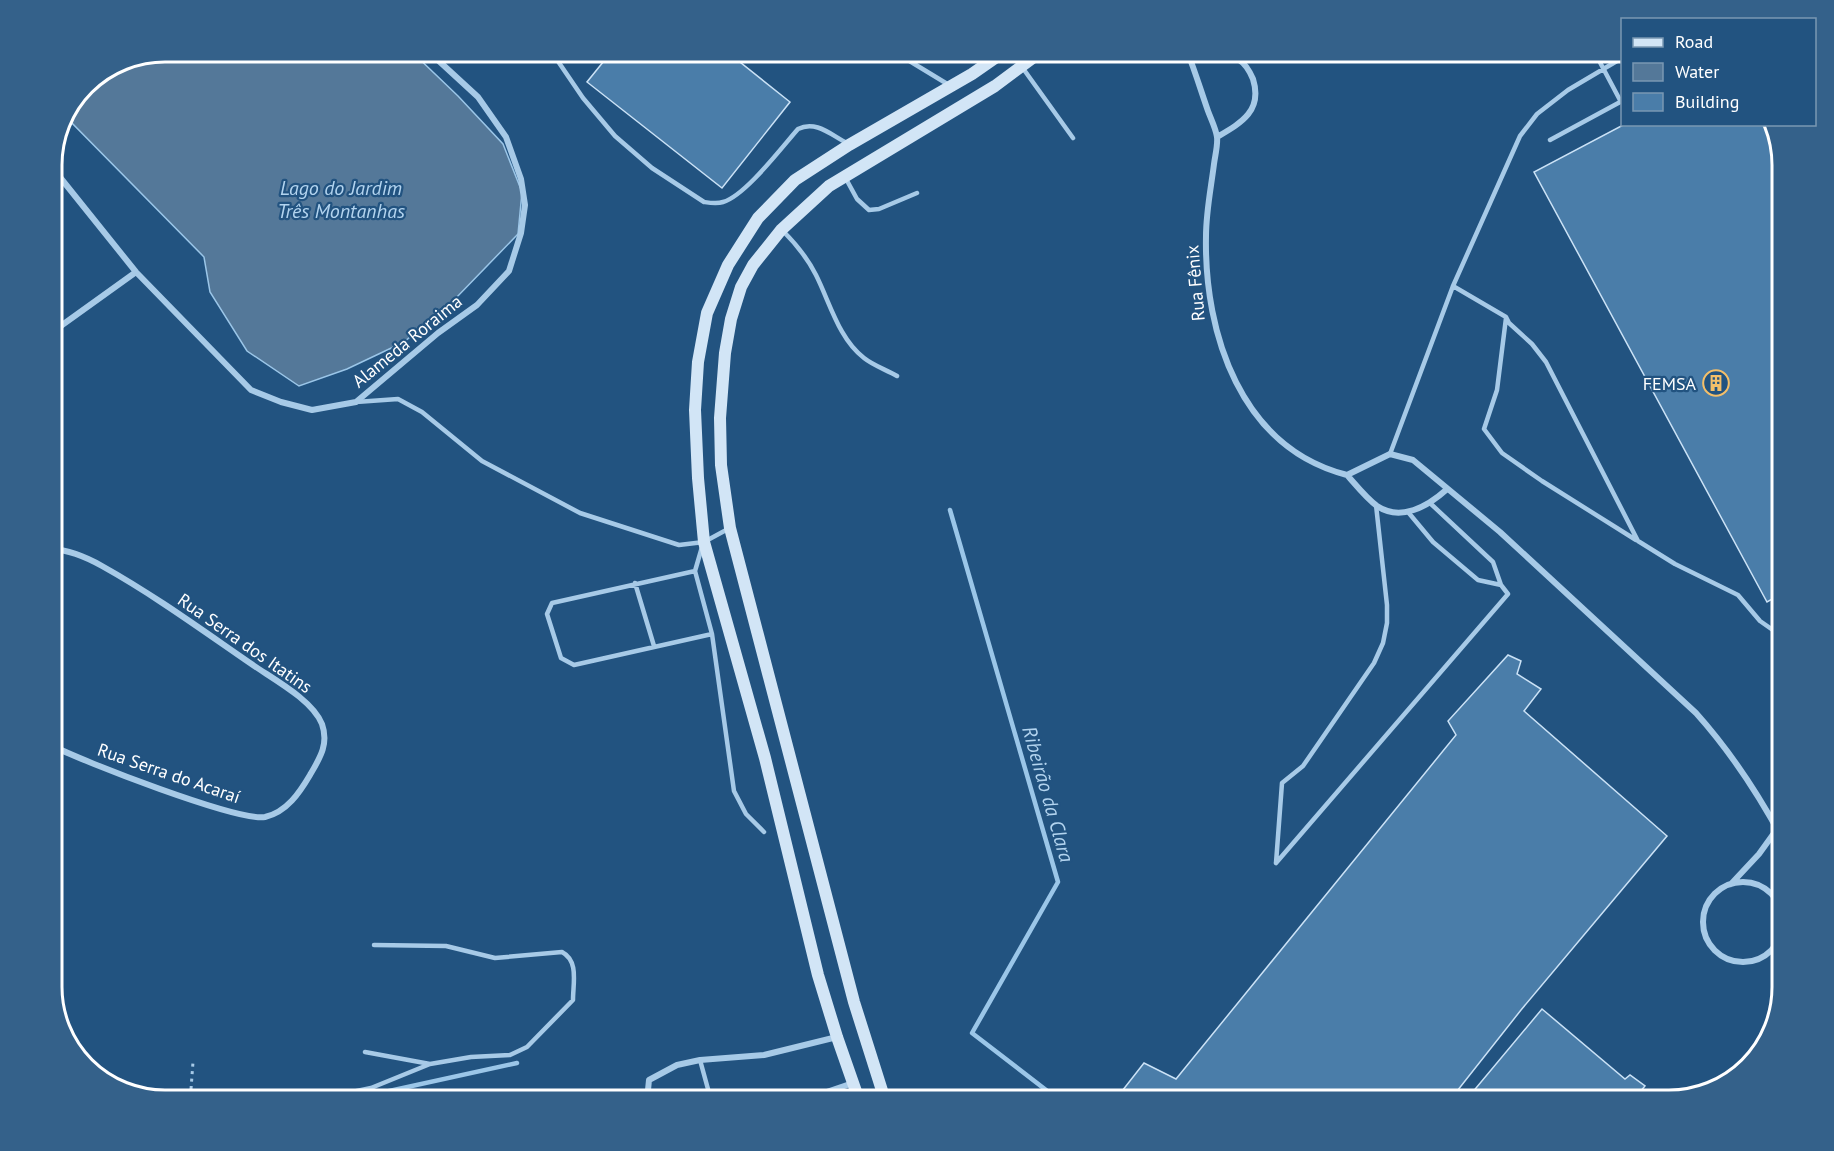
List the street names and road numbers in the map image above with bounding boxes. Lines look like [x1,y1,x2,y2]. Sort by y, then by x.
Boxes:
street label: Rua Fênix [1180,244,1210,322]
street label: Alameda Roraima [347,290,467,392]
street label: Rua Serra dos Itatins [173,588,317,698]
street label: Rua Serra do Acaraí [95,738,244,808]

